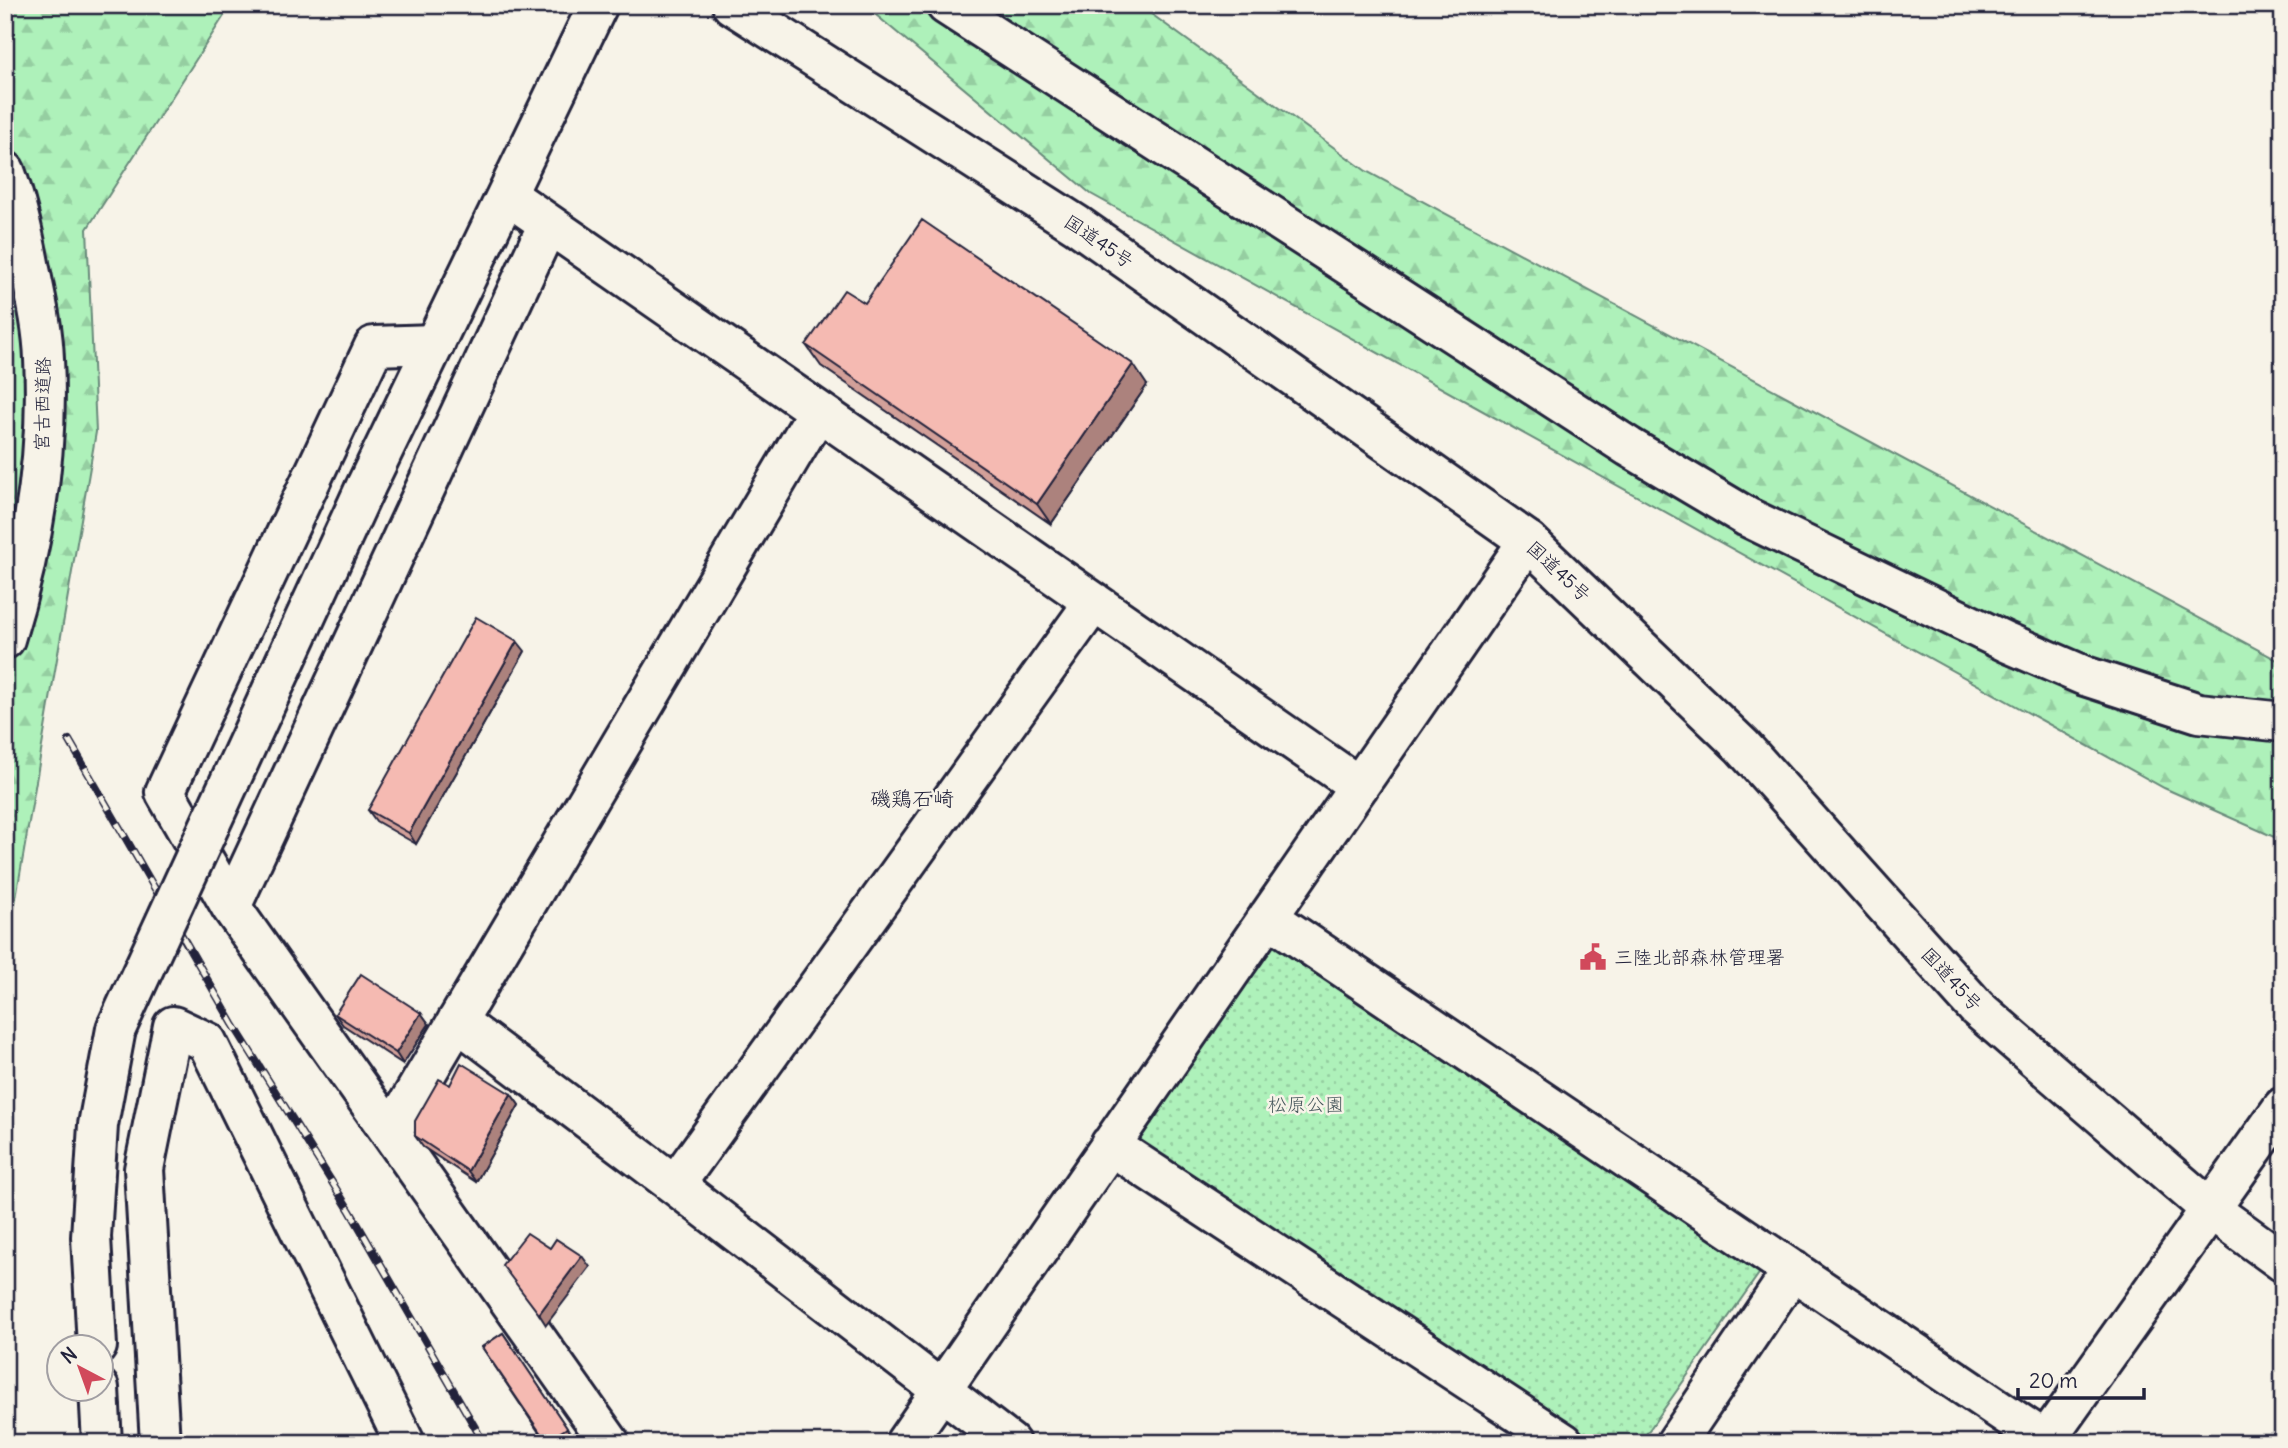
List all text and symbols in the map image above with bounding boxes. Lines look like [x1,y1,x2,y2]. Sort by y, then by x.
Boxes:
street label: 国道45号 [1060,209,1138,273]
street label: 宮古西道路 [29,356,55,452]
street label: 国道45号 [1522,535,1596,607]
district label: 磯鶏石崎 [870,785,954,812]
public building icon: 三陸北部森林管理署 [1578,942,1608,972]
street label: 国道45号 [1916,942,1988,1016]
place label: 三陸北部森林管理署 [1614,945,1785,969]
park label: 松原公園 [1268,1092,1344,1116]
north arrow [46,1332,116,1402]
text: N [56,1342,82,1369]
scale bar [2018,1357,2144,1401]
text: 20 m [2029,1367,2078,1394]

